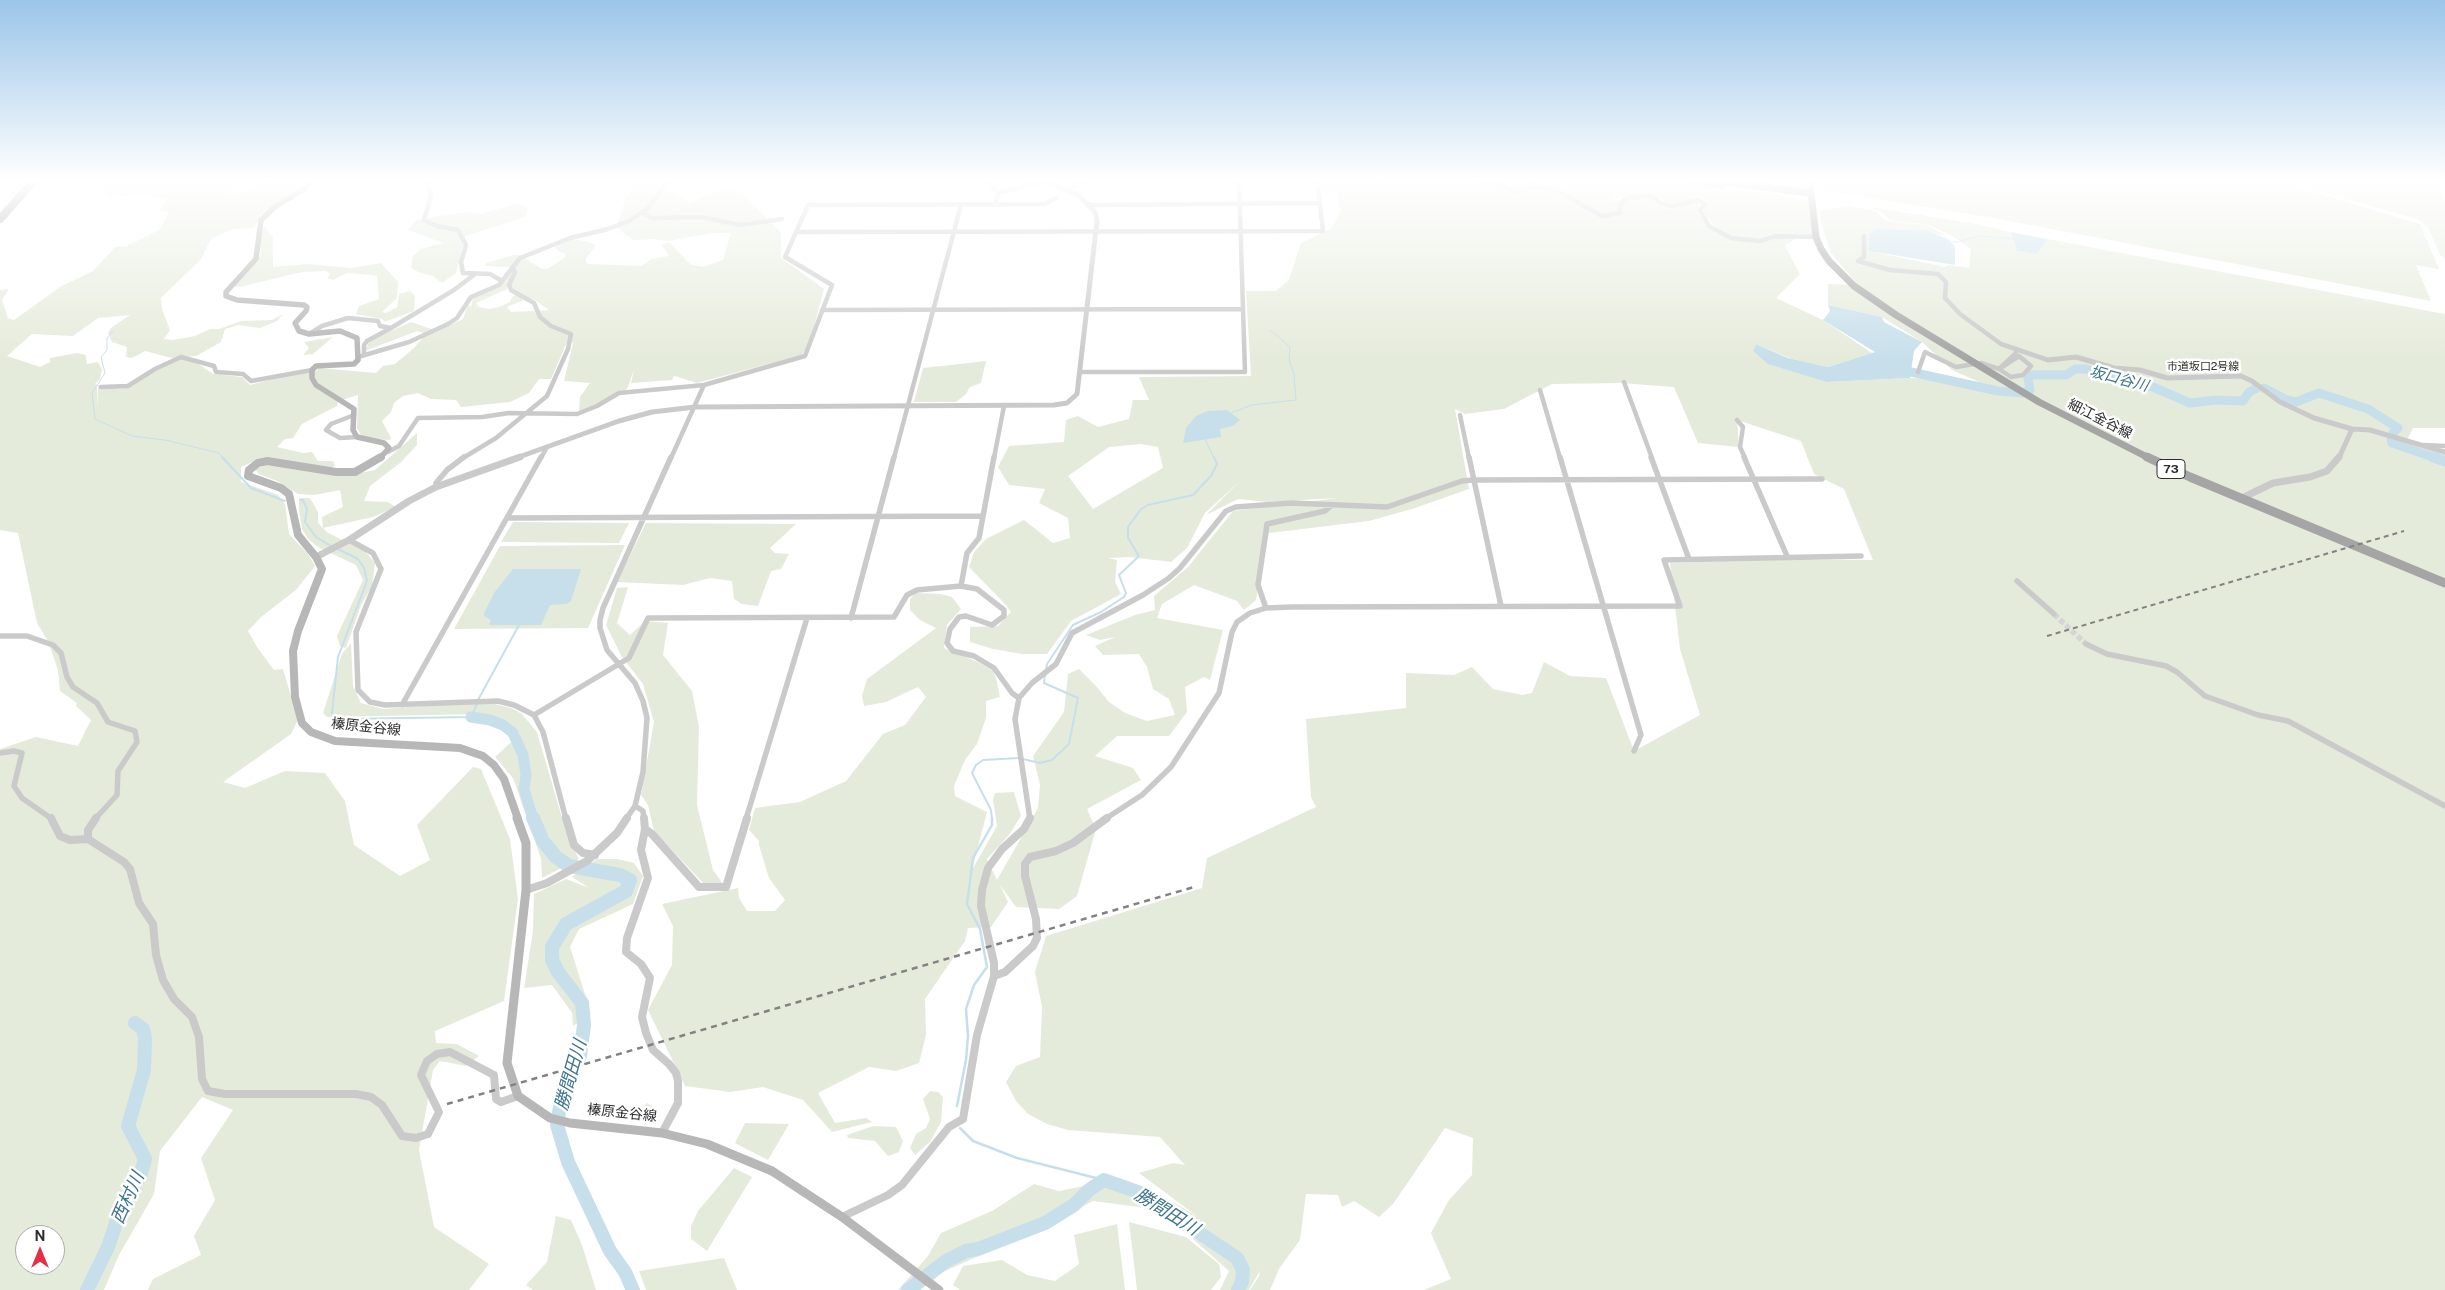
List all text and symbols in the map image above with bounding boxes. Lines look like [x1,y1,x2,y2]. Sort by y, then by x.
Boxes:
street label: 市道坂口2号線 [2167,360,2239,374]
water label: 坂口谷川 [2088,363,2150,395]
street label: 細江金谷線 [2065,396,2135,442]
road number: 73 [2157,459,2185,478]
street label: 榛原金谷線 [330,715,402,739]
water label: 勝間田川 [551,1037,591,1113]
street label: 榛原金谷線 [586,1101,658,1125]
water label: 西村川 [107,1169,149,1227]
water label: 勝間田川 [1131,1184,1203,1240]
north arrow [15,1225,65,1275]
text: N [35,1228,45,1244]

